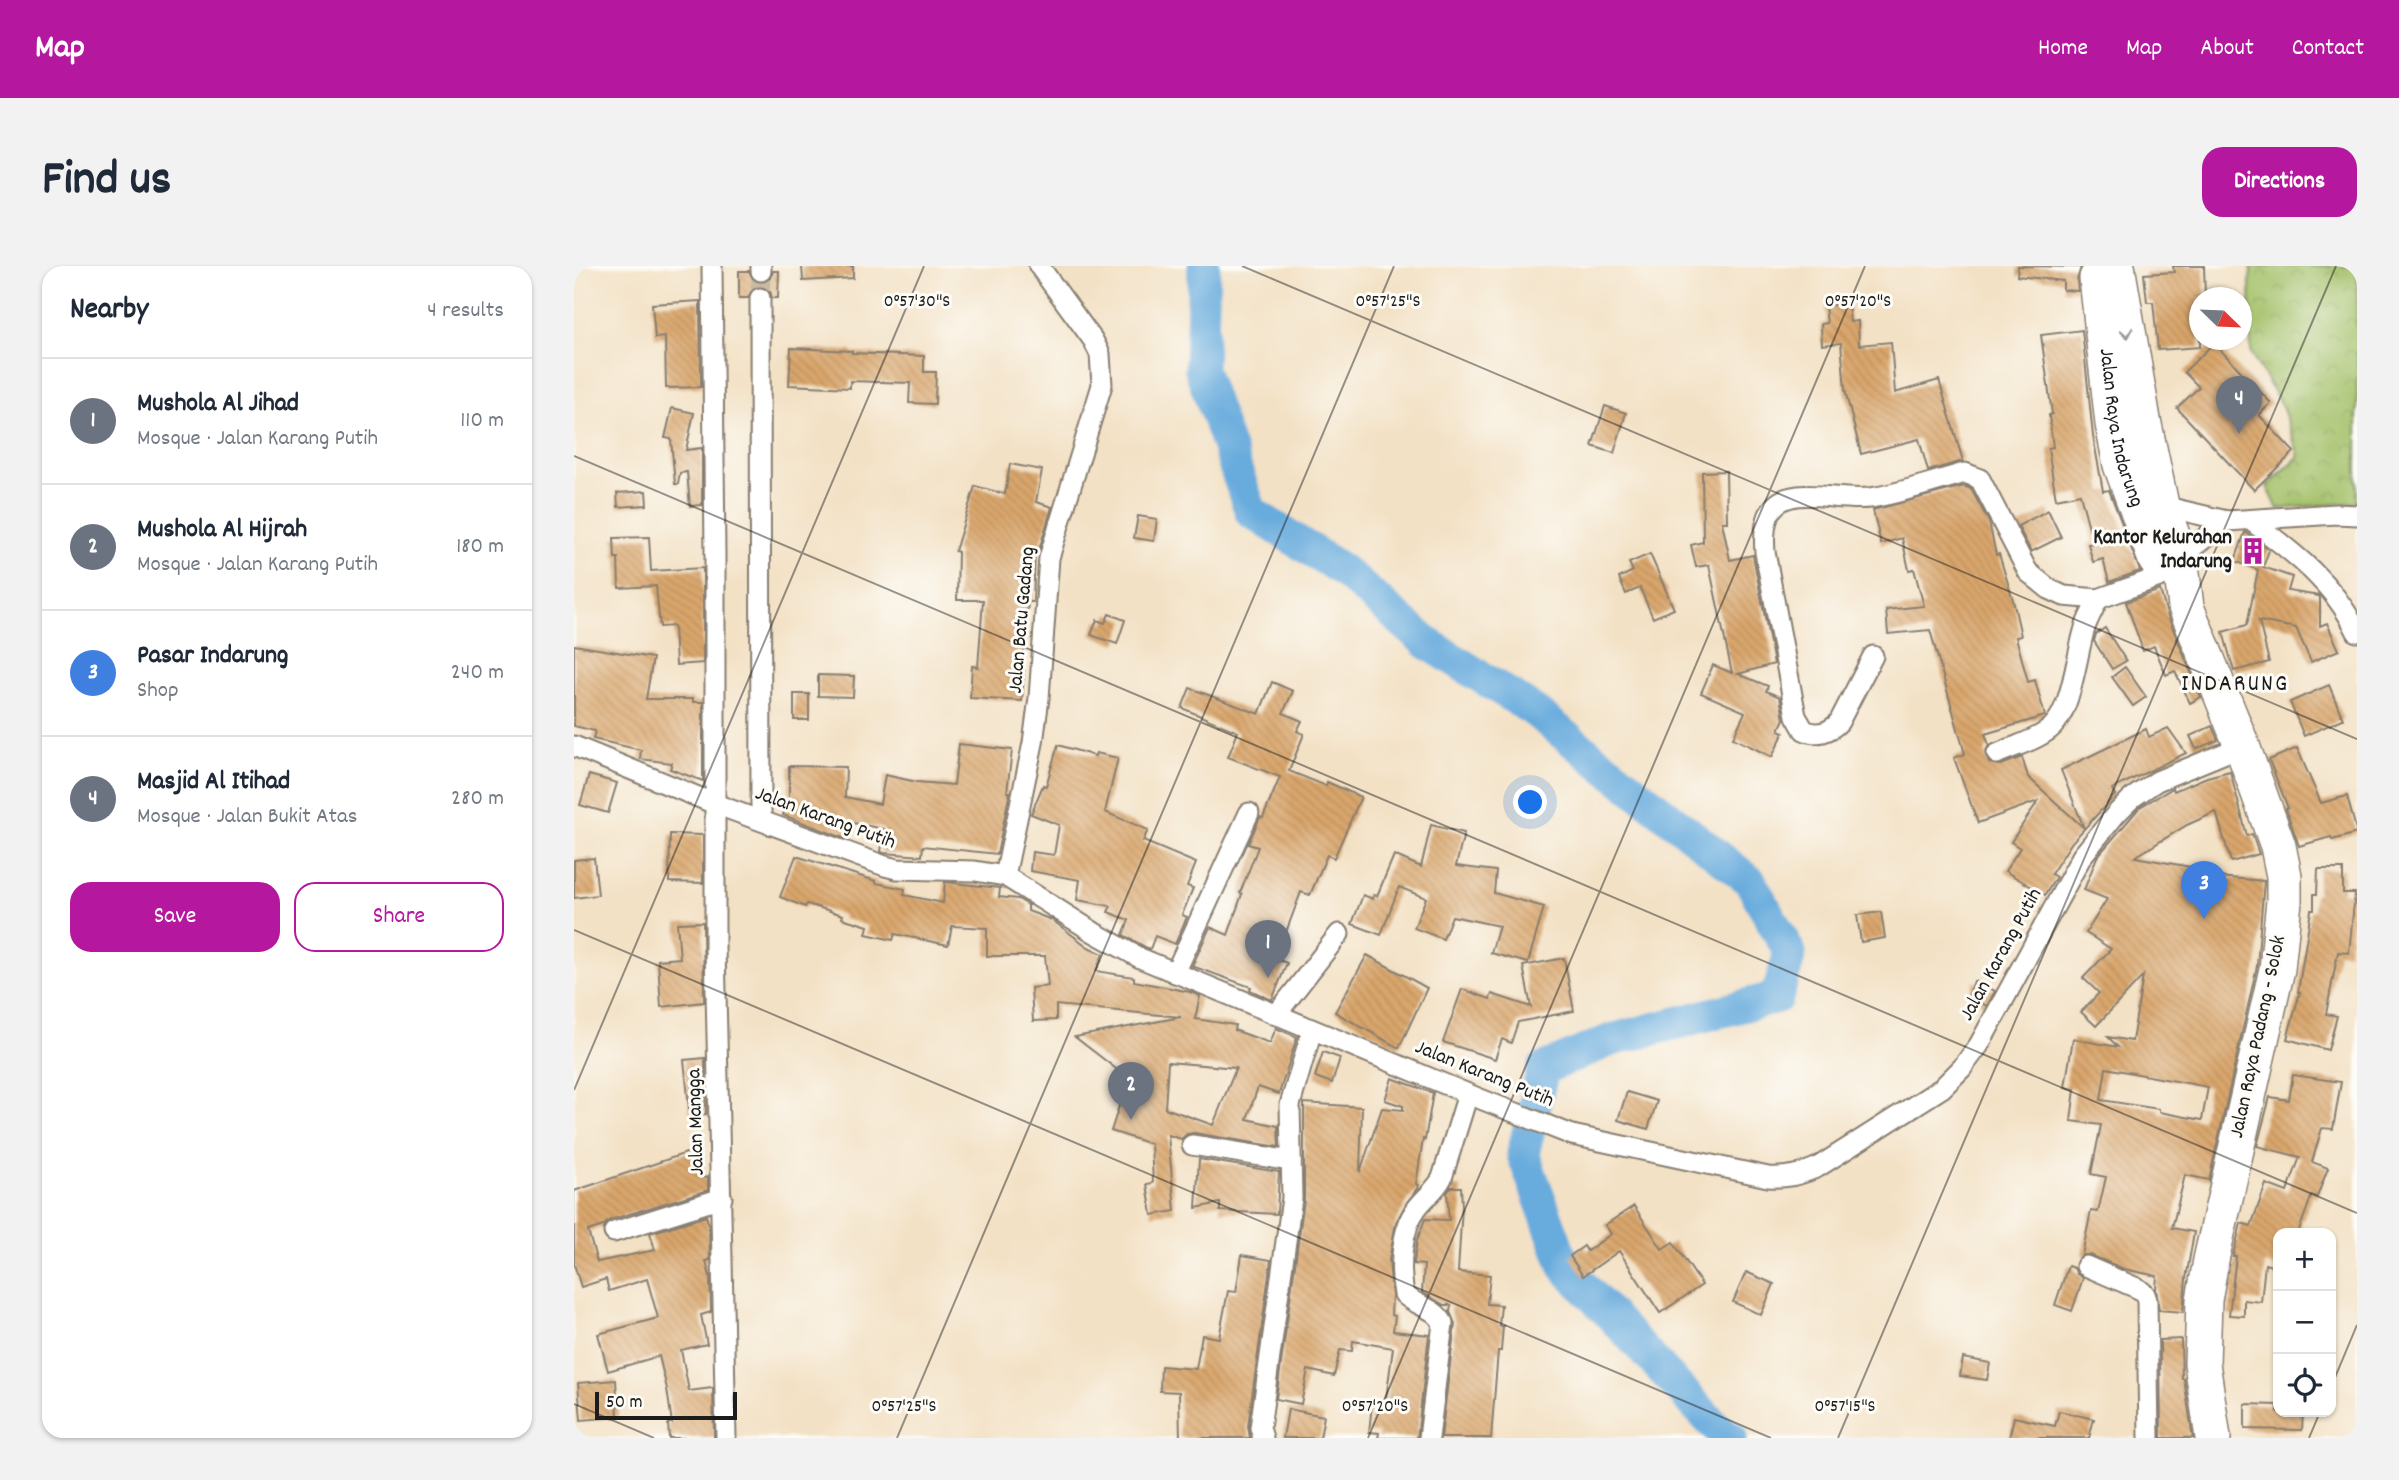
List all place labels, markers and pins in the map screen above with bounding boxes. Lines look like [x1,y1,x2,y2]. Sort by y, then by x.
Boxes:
pin: 4 [2216,376,2262,434]
place label: Kantor Kelurahan Indarung [2093,524,2232,578]
building icon: Kantor Kelurahan Indarung [2238,536,2268,566]
pin: 3 [2181,861,2227,919]
pin: 1 [1245,920,1291,978]
pin: 2 [1108,1062,1154,1120]

